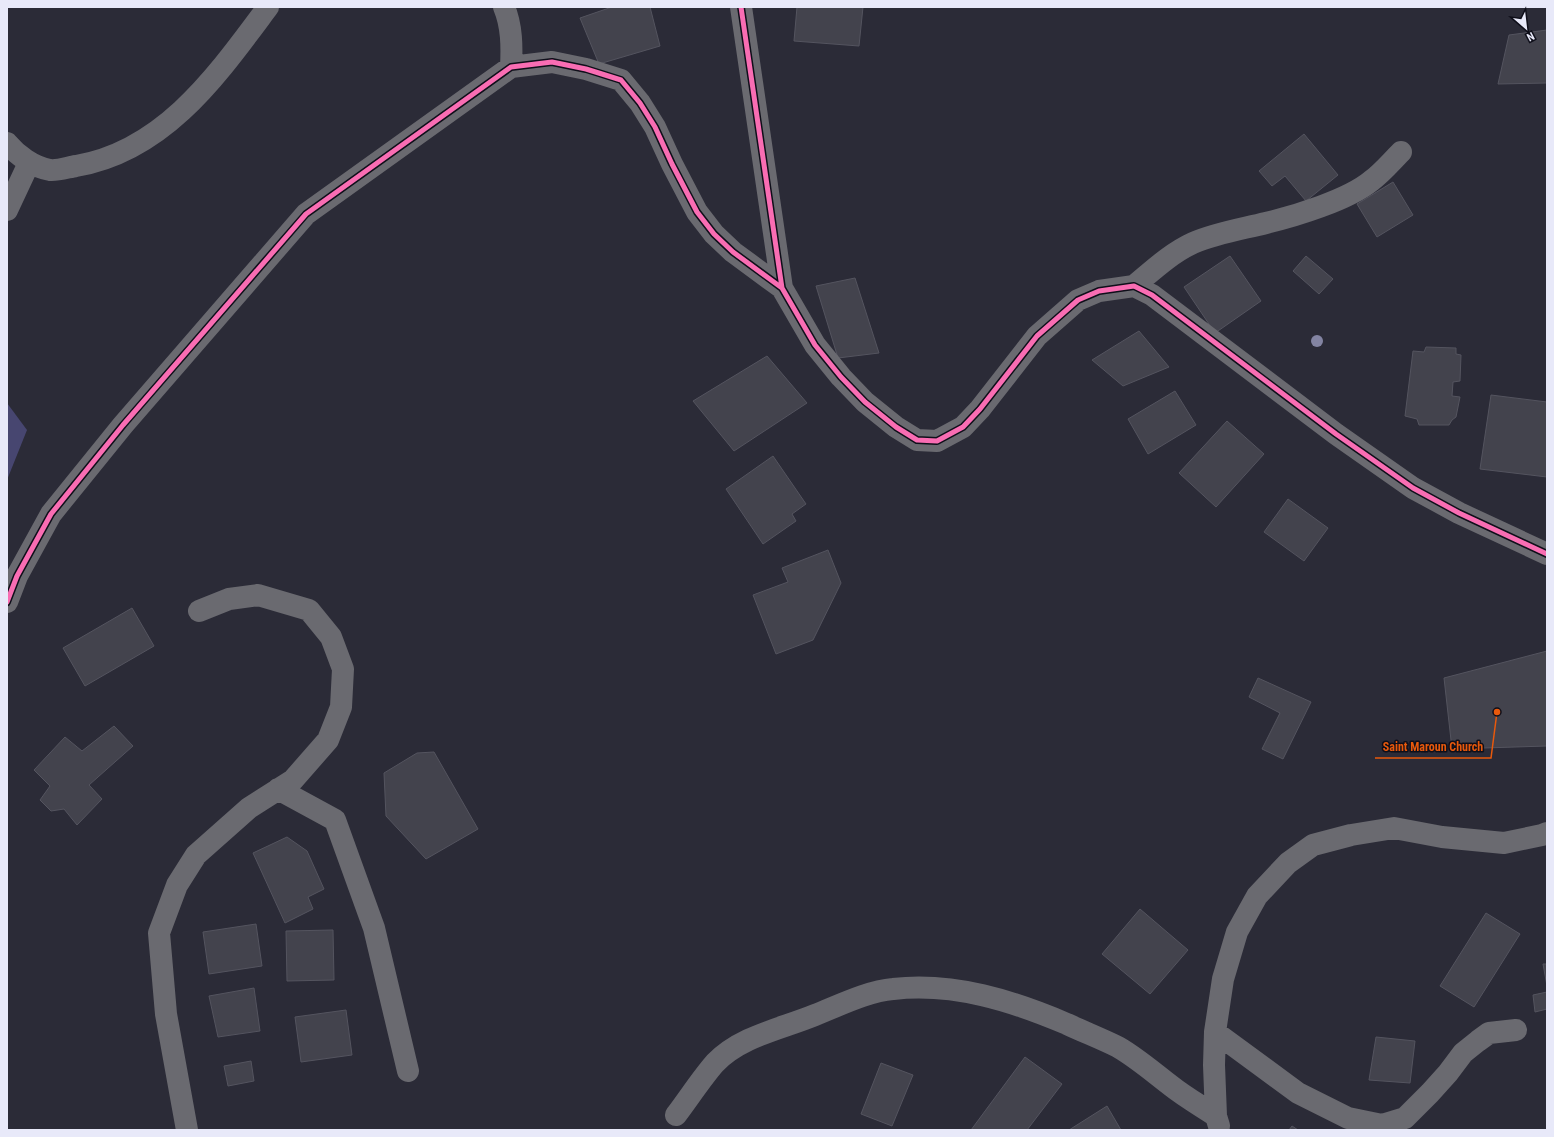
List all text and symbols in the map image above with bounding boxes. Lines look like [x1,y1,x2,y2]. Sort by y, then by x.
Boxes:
north arrow [1506,8,1546,48]
text: N [1524,29,1536,44]
callout: Saint Maroun Church [1375,734,1491,758]
text: Saint Maroun Church [1383,740,1483,754]

